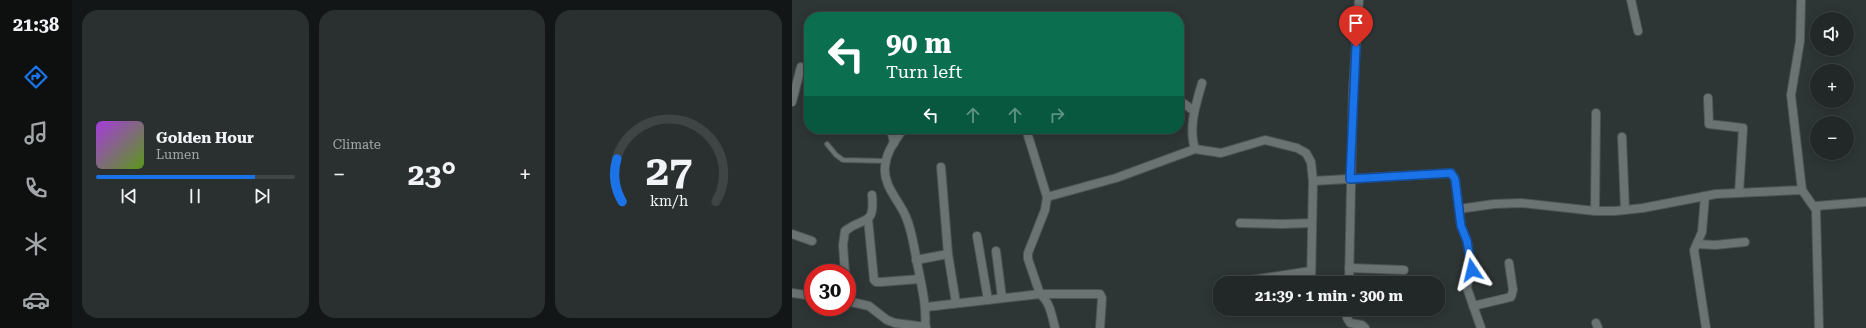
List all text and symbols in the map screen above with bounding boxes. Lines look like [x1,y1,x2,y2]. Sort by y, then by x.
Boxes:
pin [1339,6,1373,47]
icon: arrive [1345,12,1367,34]
map controls [1810,12,1854,160]
button: sound [1810,12,1854,56]
text: 21:38 [13,14,59,35]
text: 90 m [886,27,951,60]
icon: left [820,28,872,80]
text: Turn left [886,61,962,82]
icon: directions [22,63,50,91]
button: + [1810,64,1854,108]
icon: left [920,104,942,126]
icon: ahead [962,104,984,126]
icon: ahead [1004,104,1026,126]
icon: right [1046,104,1068,126]
button: − [1810,116,1854,160]
icon: music [22,119,50,147]
text: Golden Hour [156,129,254,147]
text: Climate [333,137,381,152]
text: 27 [645,146,692,195]
text: Lumen [156,147,200,162]
text: 23° [408,157,456,192]
text: − [333,162,345,187]
text: + [519,162,531,187]
icon: phone [22,174,50,202]
icon: previous [118,185,140,207]
icon: pause [184,185,206,207]
icon: next [251,185,273,207]
text: km/h [650,193,688,209]
icon: climate [22,230,50,258]
position arrow [1451,249,1493,291]
speed limit sign: 30 [804,264,856,316]
icon: car [22,286,50,314]
text: 21:39 · 1 min · 300 m [1255,287,1403,305]

